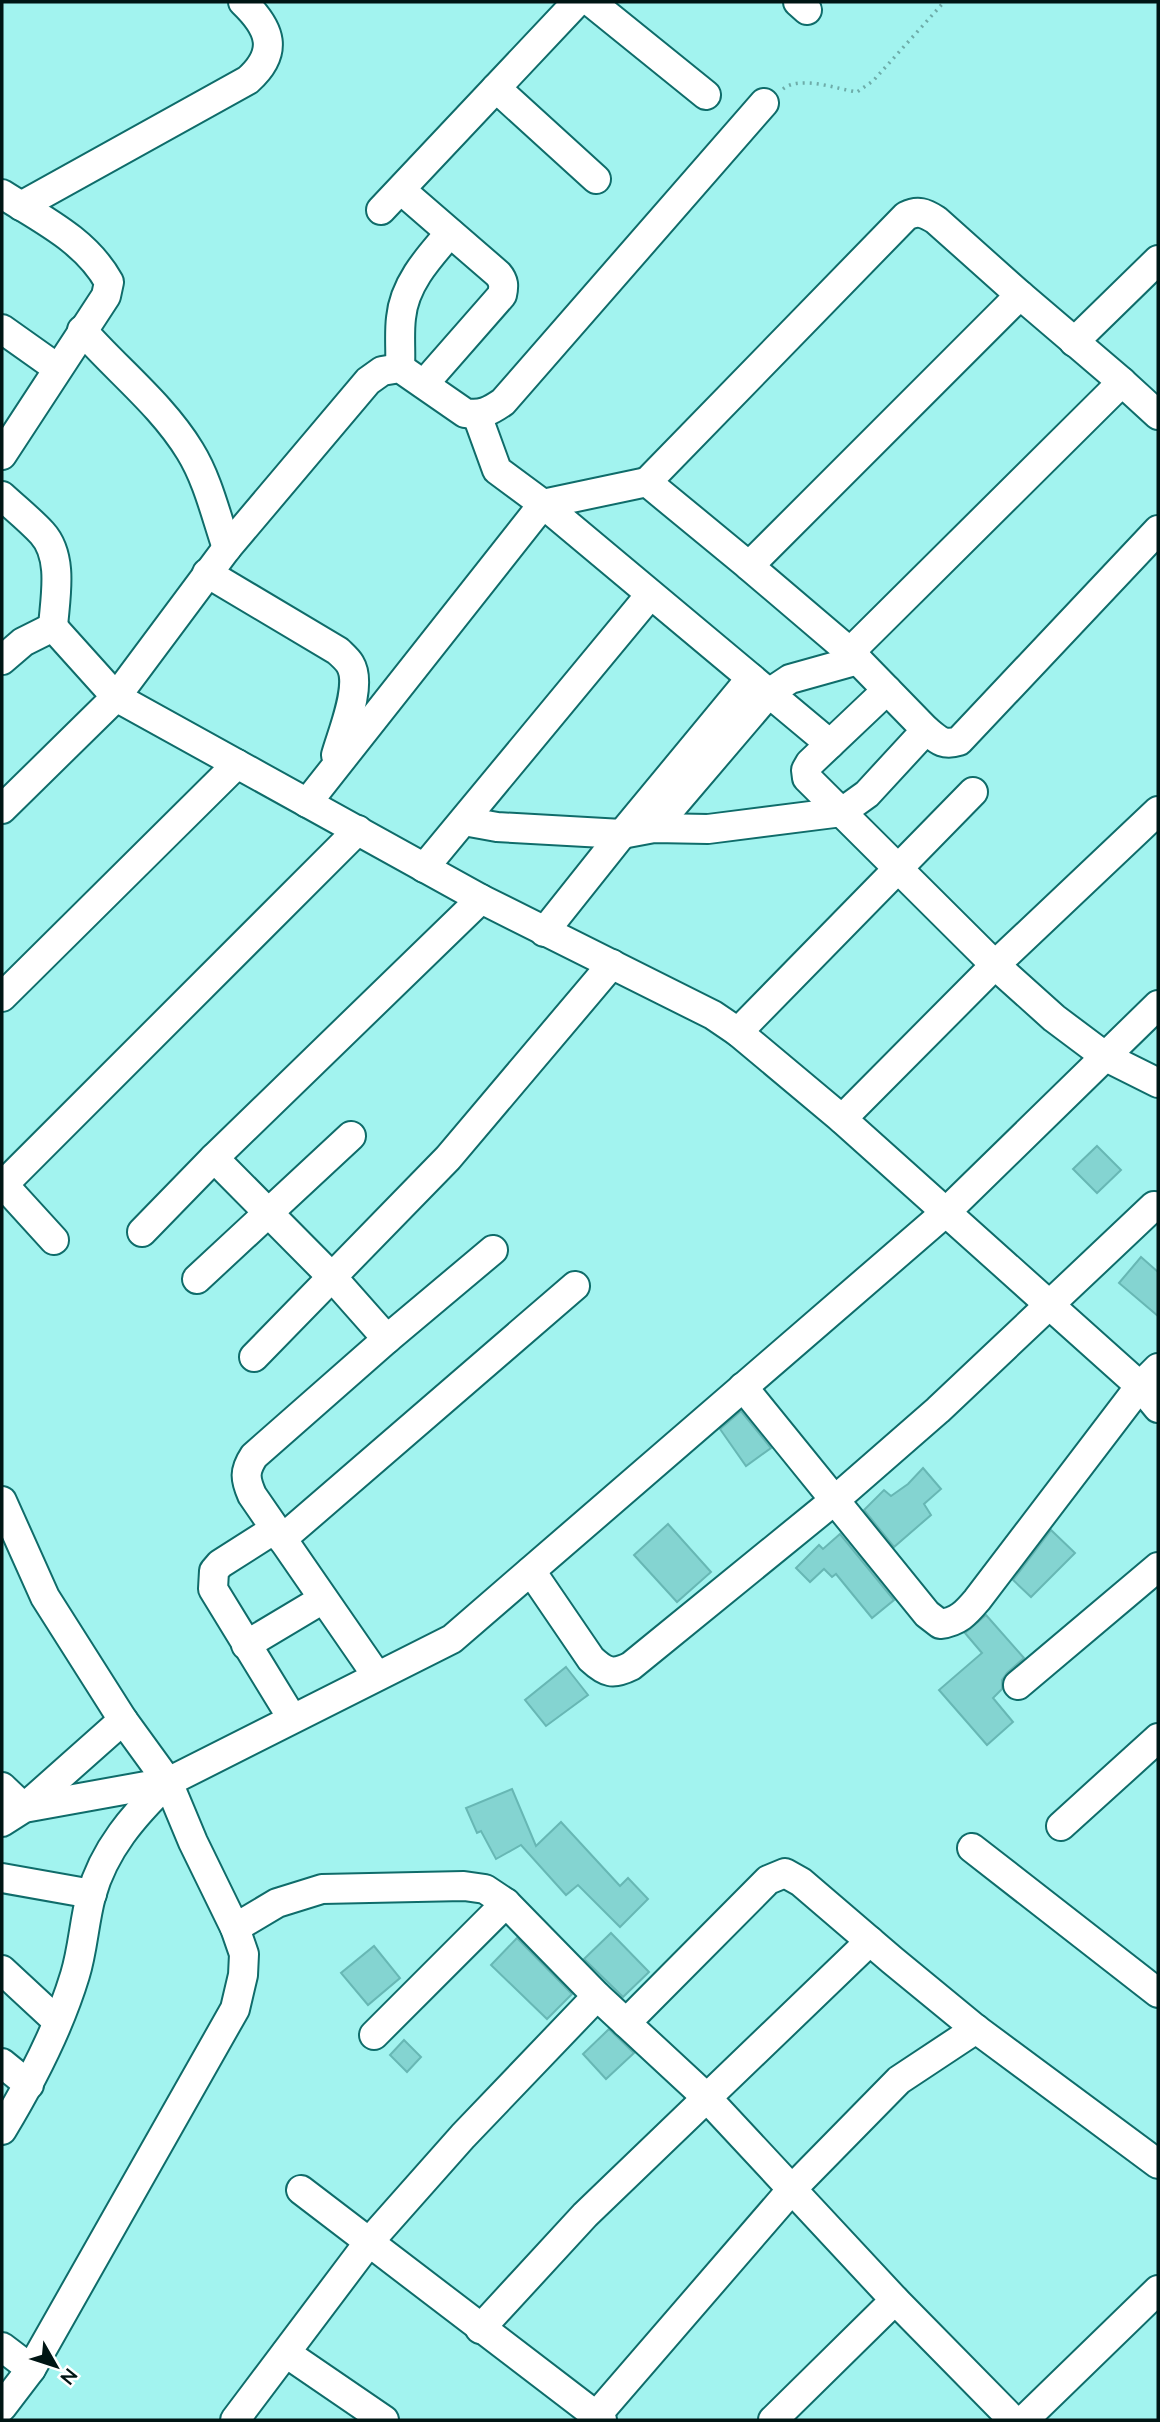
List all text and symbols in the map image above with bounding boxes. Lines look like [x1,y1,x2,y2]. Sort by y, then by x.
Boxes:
north arrow [21,2331,91,2401]
text: N [55,2364,83,2390]

